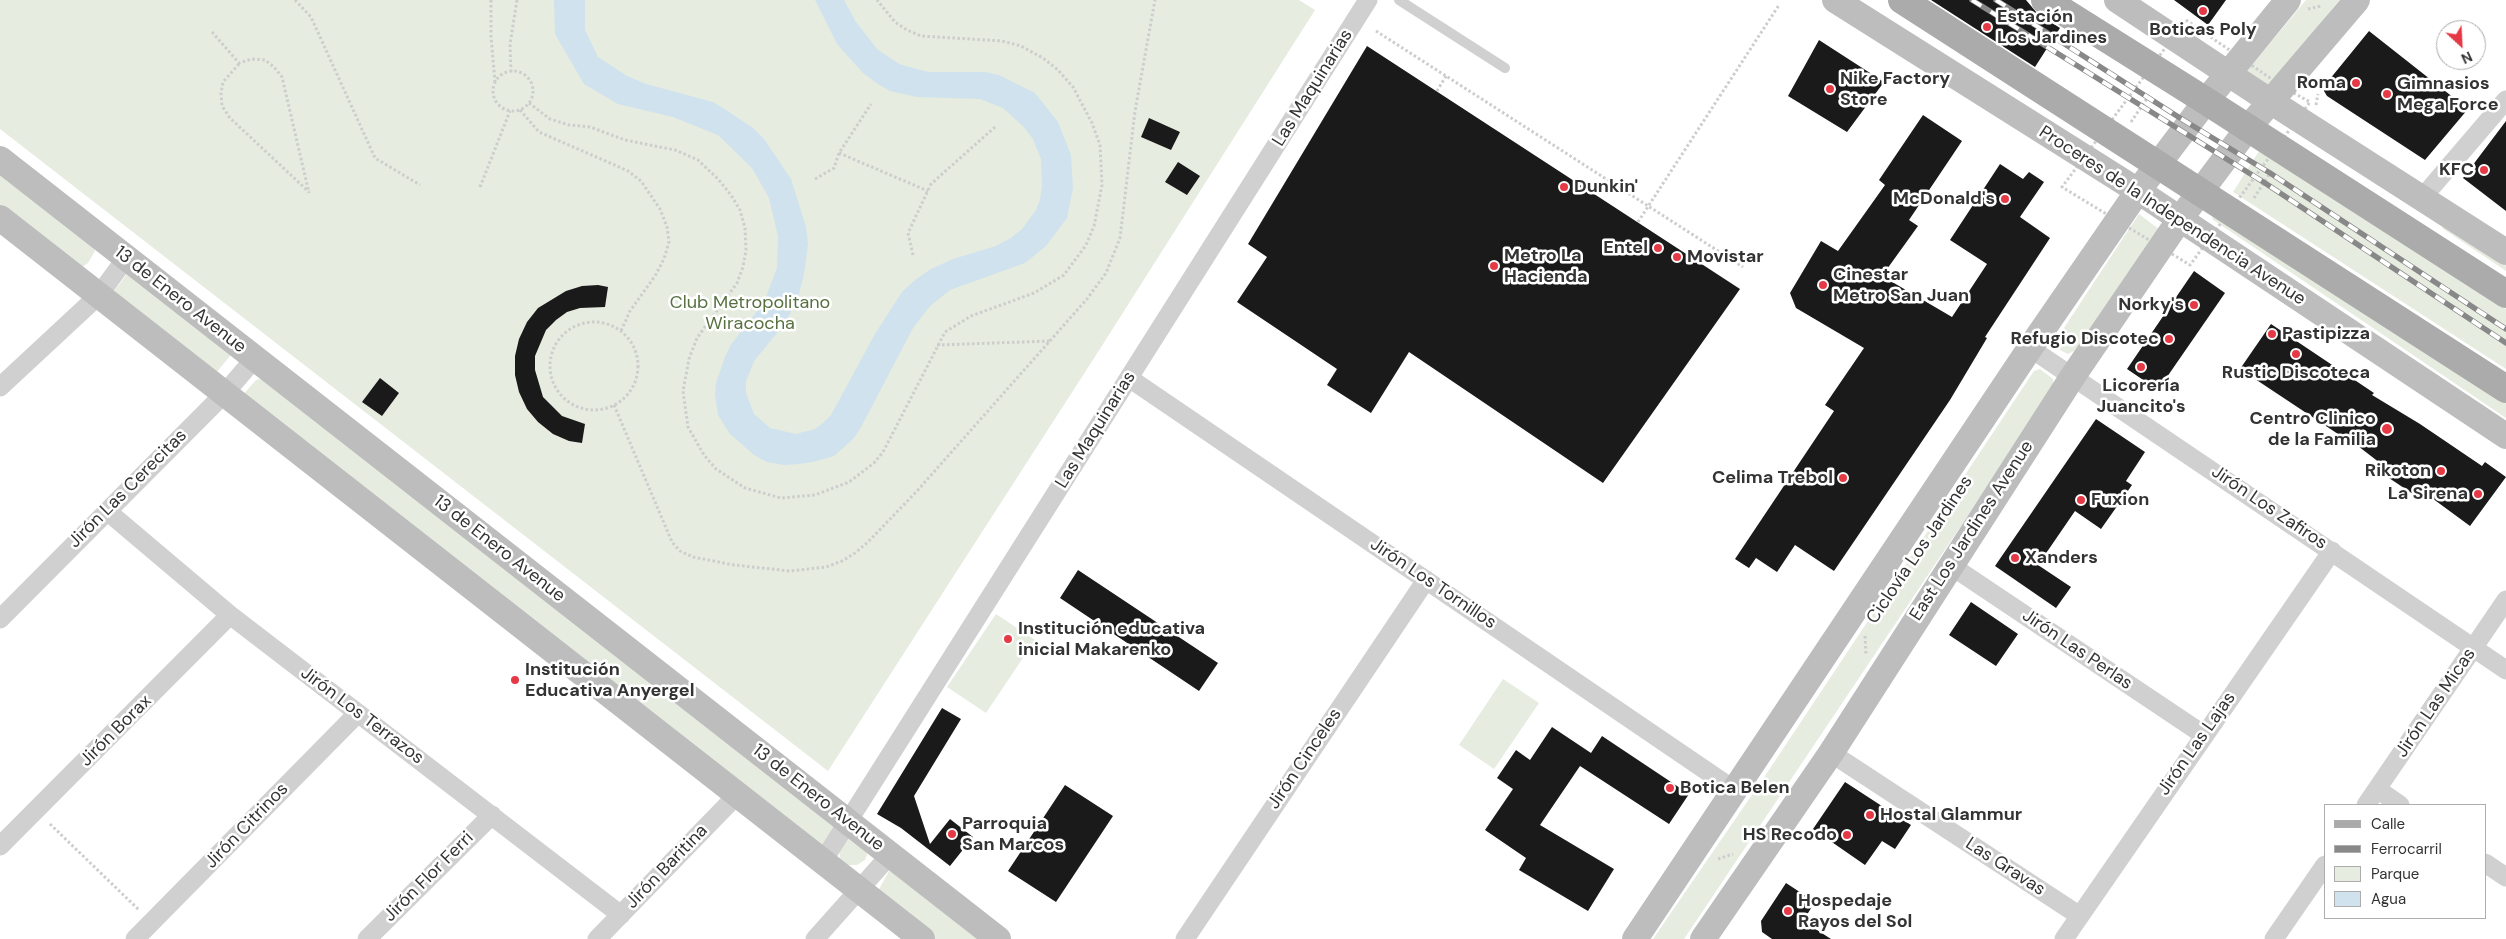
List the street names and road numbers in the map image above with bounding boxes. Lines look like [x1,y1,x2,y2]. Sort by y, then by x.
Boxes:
street label: Las Maquinarias [1268,26,1358,150]
street label: Proceres de la Independencia Avenue [2035,122,2309,310]
street label: 13 de Enero Avenue [110,242,250,358]
street label: Las Maquinarias [1051,368,1141,492]
street label: Jirón Las Cerecitas [64,425,192,553]
street label: East Los Jardines Avenue [1906,437,2038,625]
street label: Jirón Los Zafiros [2207,461,2331,555]
street label: Ciclovía Los Jardines [1862,472,1978,628]
street label: 13 de Enero Avenue [429,491,569,607]
street label: Jirón Los Tornillos [1366,534,1500,634]
street label: Jirón Las Perlas [2018,605,2136,695]
street label: Jirón Las Micas [2392,644,2480,762]
street label: Jirón Los Terrazos [296,663,428,769]
street label: Jirón Las Lajas [2153,688,2241,800]
street label: Jirón Borax [76,691,156,771]
street label: Jirón Cinceles [1263,705,1347,813]
street label: 13 de Enero Avenue [748,740,888,856]
street label: Jirón Citrinos [201,779,293,873]
street label: Jirón Baritina [622,820,712,914]
street label: Jirón Flor Ferri [380,828,478,926]
street label: Las Gravas [1961,833,2049,901]

